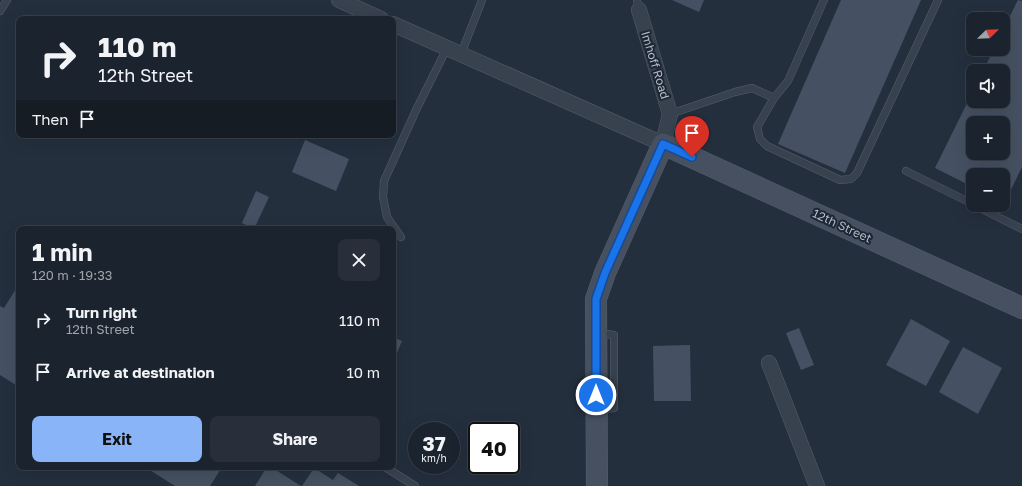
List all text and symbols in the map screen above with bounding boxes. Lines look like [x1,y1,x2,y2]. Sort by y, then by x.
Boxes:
north arrow [966,12,1010,56]
map controls [966,12,1010,212]
street label: Imhoff Road [638,29,673,101]
text: 110 m [98,30,177,63]
icon: right [32,32,84,84]
text: 12th Street [98,64,193,86]
button: sound [966,64,1010,108]
icon: arrive [76,108,98,130]
text: Then [32,110,68,128]
pin [675,116,709,157]
button: + [966,116,1010,160]
icon: arrive [681,122,703,144]
button: − [966,168,1010,212]
street label: 12th Street [810,205,874,246]
text: 1 min [32,237,92,266]
button: close [338,239,380,281]
text: 120 m · 19:33 [32,267,112,283]
text: Turn right [66,303,137,321]
icon: right [32,309,54,331]
text: 110 m [339,311,380,329]
text: 12th Street [66,321,135,337]
icon: arrive [32,361,54,383]
text: Arrive at destination [66,363,215,381]
text: 10 m [346,363,380,381]
position arrow [575,374,617,416]
button: Exit [32,416,202,462]
button: Share [210,416,380,462]
speed limit sign: 40 [468,422,520,474]
text: 37 [422,431,446,455]
text: km/h [421,452,447,464]

